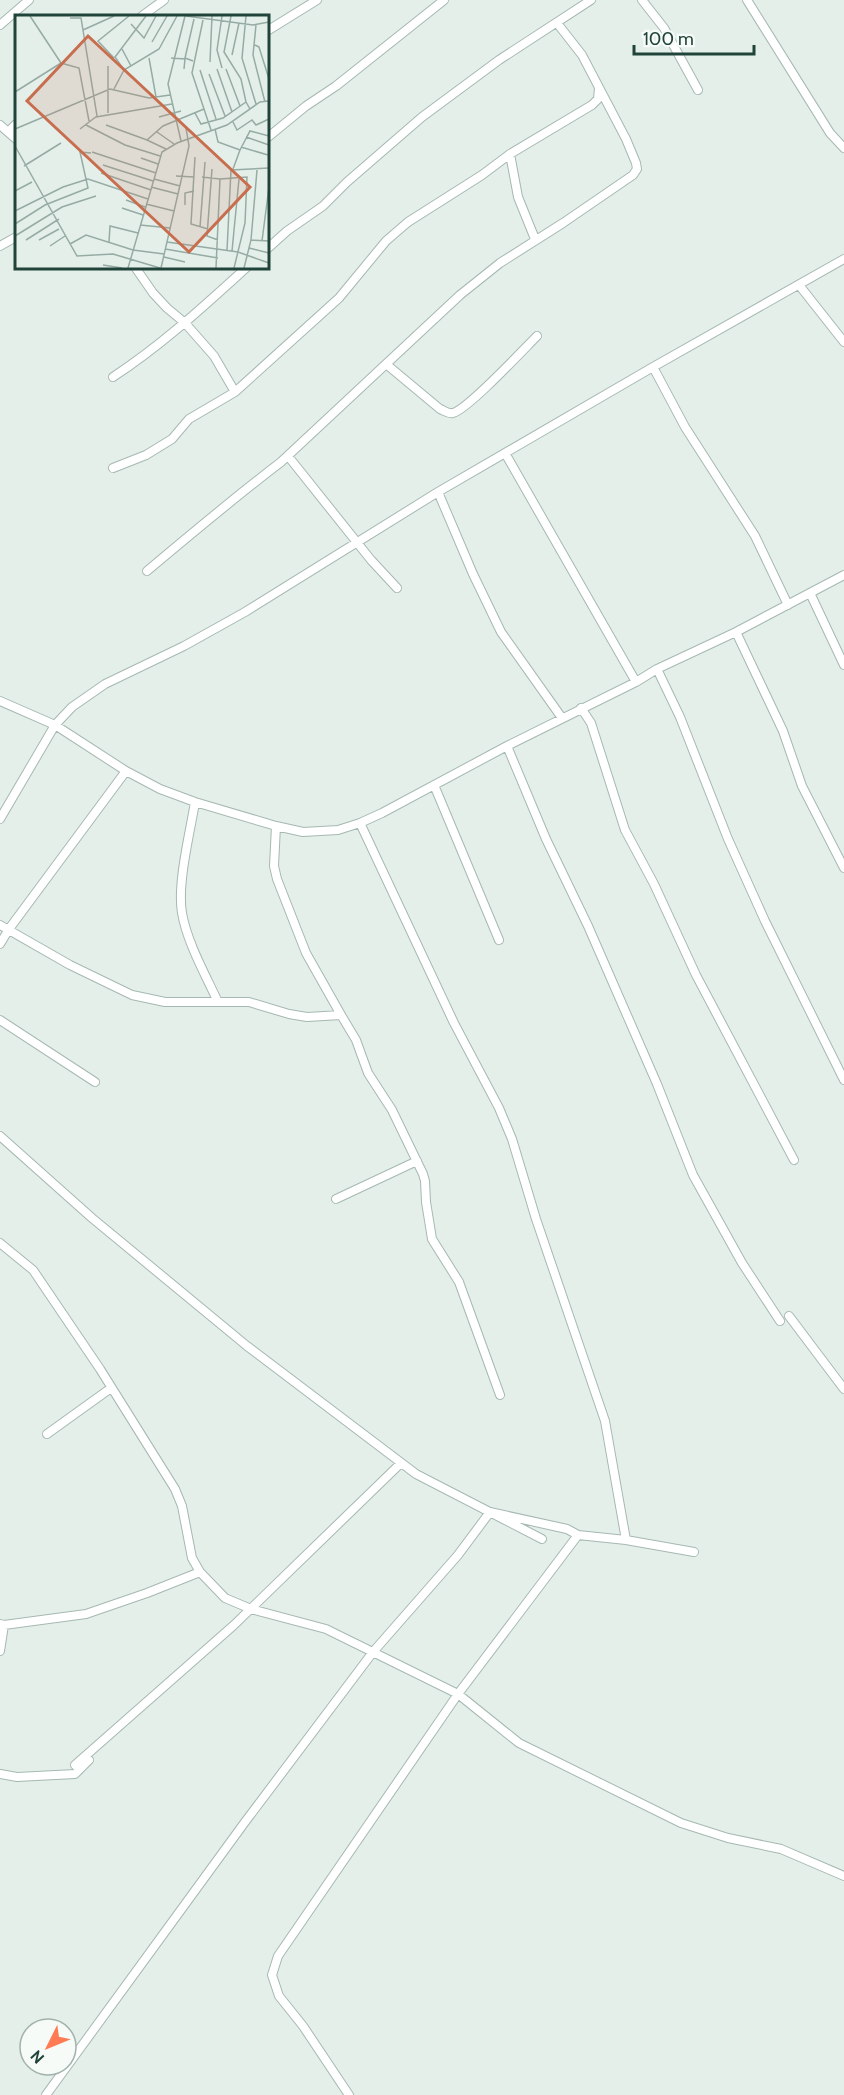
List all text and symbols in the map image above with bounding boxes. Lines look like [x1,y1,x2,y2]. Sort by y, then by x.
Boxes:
inset map [15,15,268,268]
scale bar [634,18,754,56]
text: 100 m [643,28,694,50]
north arrow [18,2017,78,2077]
text: N [27,2046,48,2068]

